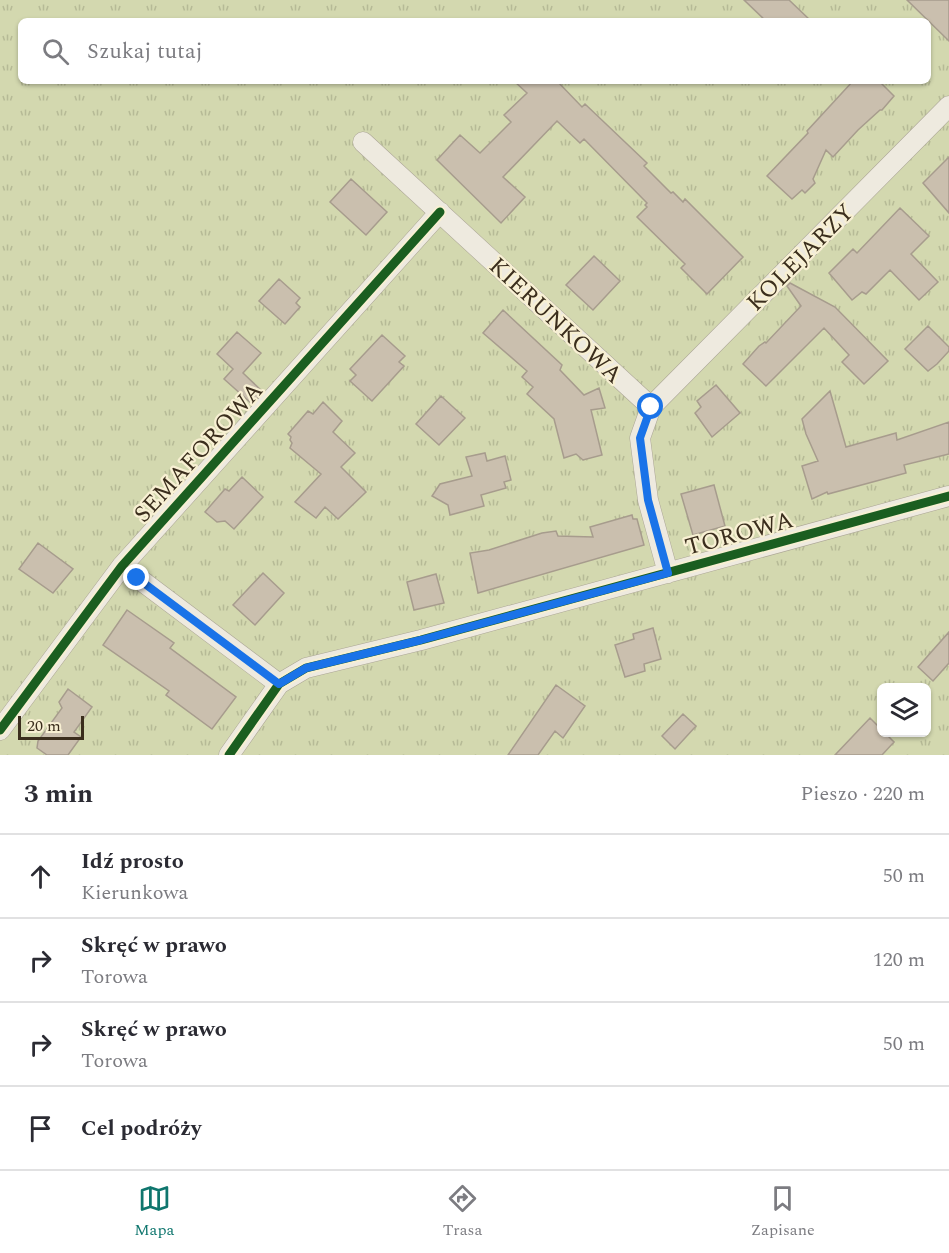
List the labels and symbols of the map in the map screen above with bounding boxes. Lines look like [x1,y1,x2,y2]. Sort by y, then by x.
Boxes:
street label: KOLEJARZY [738,195,863,320]
street label: KIERUNKOWA [480,249,630,392]
street label: SEMAFOROWA [126,374,272,531]
route start [637,393,663,419]
street label: TOROWA [681,502,797,566]
route end [123,564,149,590]
scale bar [18,713,84,740]

